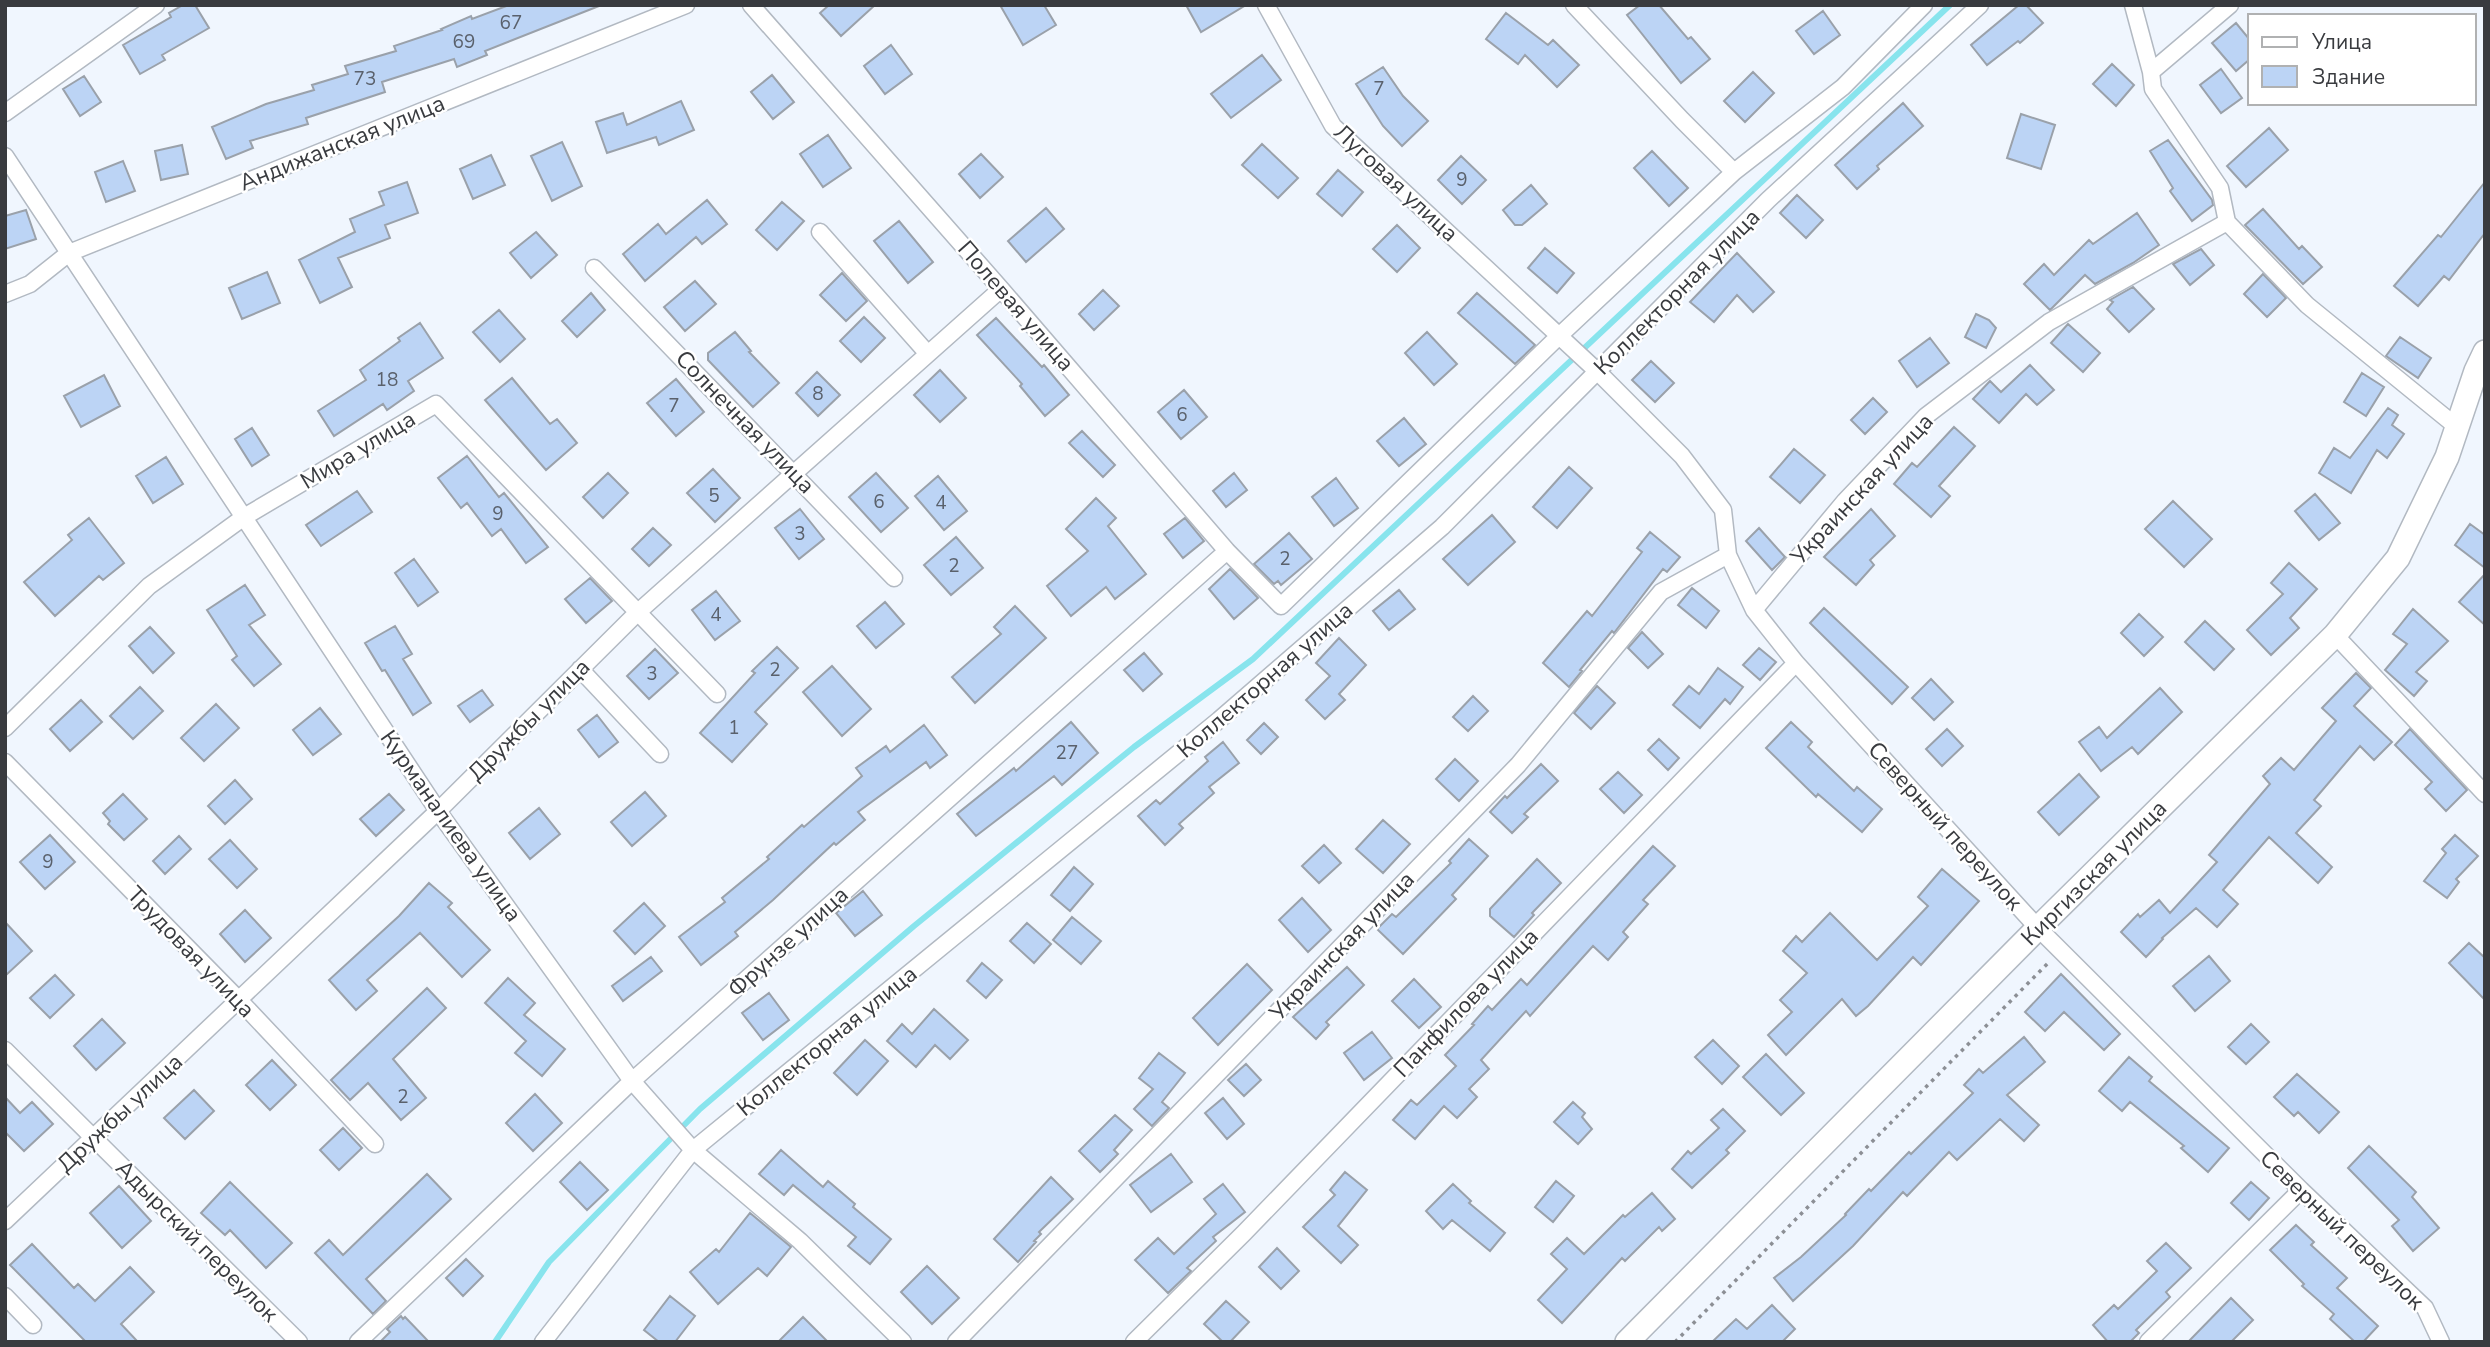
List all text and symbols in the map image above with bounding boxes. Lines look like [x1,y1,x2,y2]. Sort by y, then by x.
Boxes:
house number: 67 [500,10,522,36]
legend [2248,14,2476,105]
text: Улица [2311,28,2372,56]
house number: 69 [453,29,475,55]
text: Здание [2312,63,2385,91]
house number: 73 [354,66,376,92]
house number: 7 [1373,76,1385,102]
street label: Андижанская улица [235,88,449,198]
street label: Луговая улица [1327,117,1465,249]
house number: 9 [1456,167,1468,193]
street label: Коллекторная улица [1587,202,1767,382]
street label: Полевая улица [951,234,1081,378]
street label: Солнечная улица [668,344,822,500]
house number: 18 [376,367,398,393]
house number: 8 [812,381,824,407]
house number: 7 [668,393,680,419]
house number: 6 [1176,402,1188,428]
street label: Мира улица [295,403,421,497]
street label: Украинская улица [1783,407,1940,572]
house number: 5 [708,483,720,509]
house number: 6 [873,489,885,515]
house number: 4 [935,490,947,516]
house number: 9 [492,501,504,527]
house number: 3 [794,521,806,547]
house number: 2 [1279,546,1291,572]
house number: 2 [948,553,960,579]
street label: Коллекторная улица [1170,595,1360,765]
house number: 4 [710,602,722,628]
street label: Дружбы улица [461,652,597,788]
house number: 2 [769,657,781,683]
house number: 3 [646,661,658,687]
house number: 1 [728,715,740,741]
street label: Курманалиева улица [373,724,529,928]
street label: Северный переулок [1861,735,2030,918]
house number: 27 [1056,740,1078,766]
street label: Киргизская улица [2014,793,2174,953]
house number: 9 [42,849,54,875]
street label: Украинская улица [1262,865,1421,1028]
street label: Фрунзе улица [721,879,855,1005]
street label: Трудовая улица [120,880,262,1024]
street label: Панфилова улица [1387,922,1545,1084]
street label: Коллекторная улица [730,959,924,1123]
street label: Дружбы улица [50,1047,190,1179]
house number: 2 [397,1084,409,1110]
street label: Северный переулок [2253,1143,2432,1317]
street label: Адырский переулок [109,1153,286,1330]

